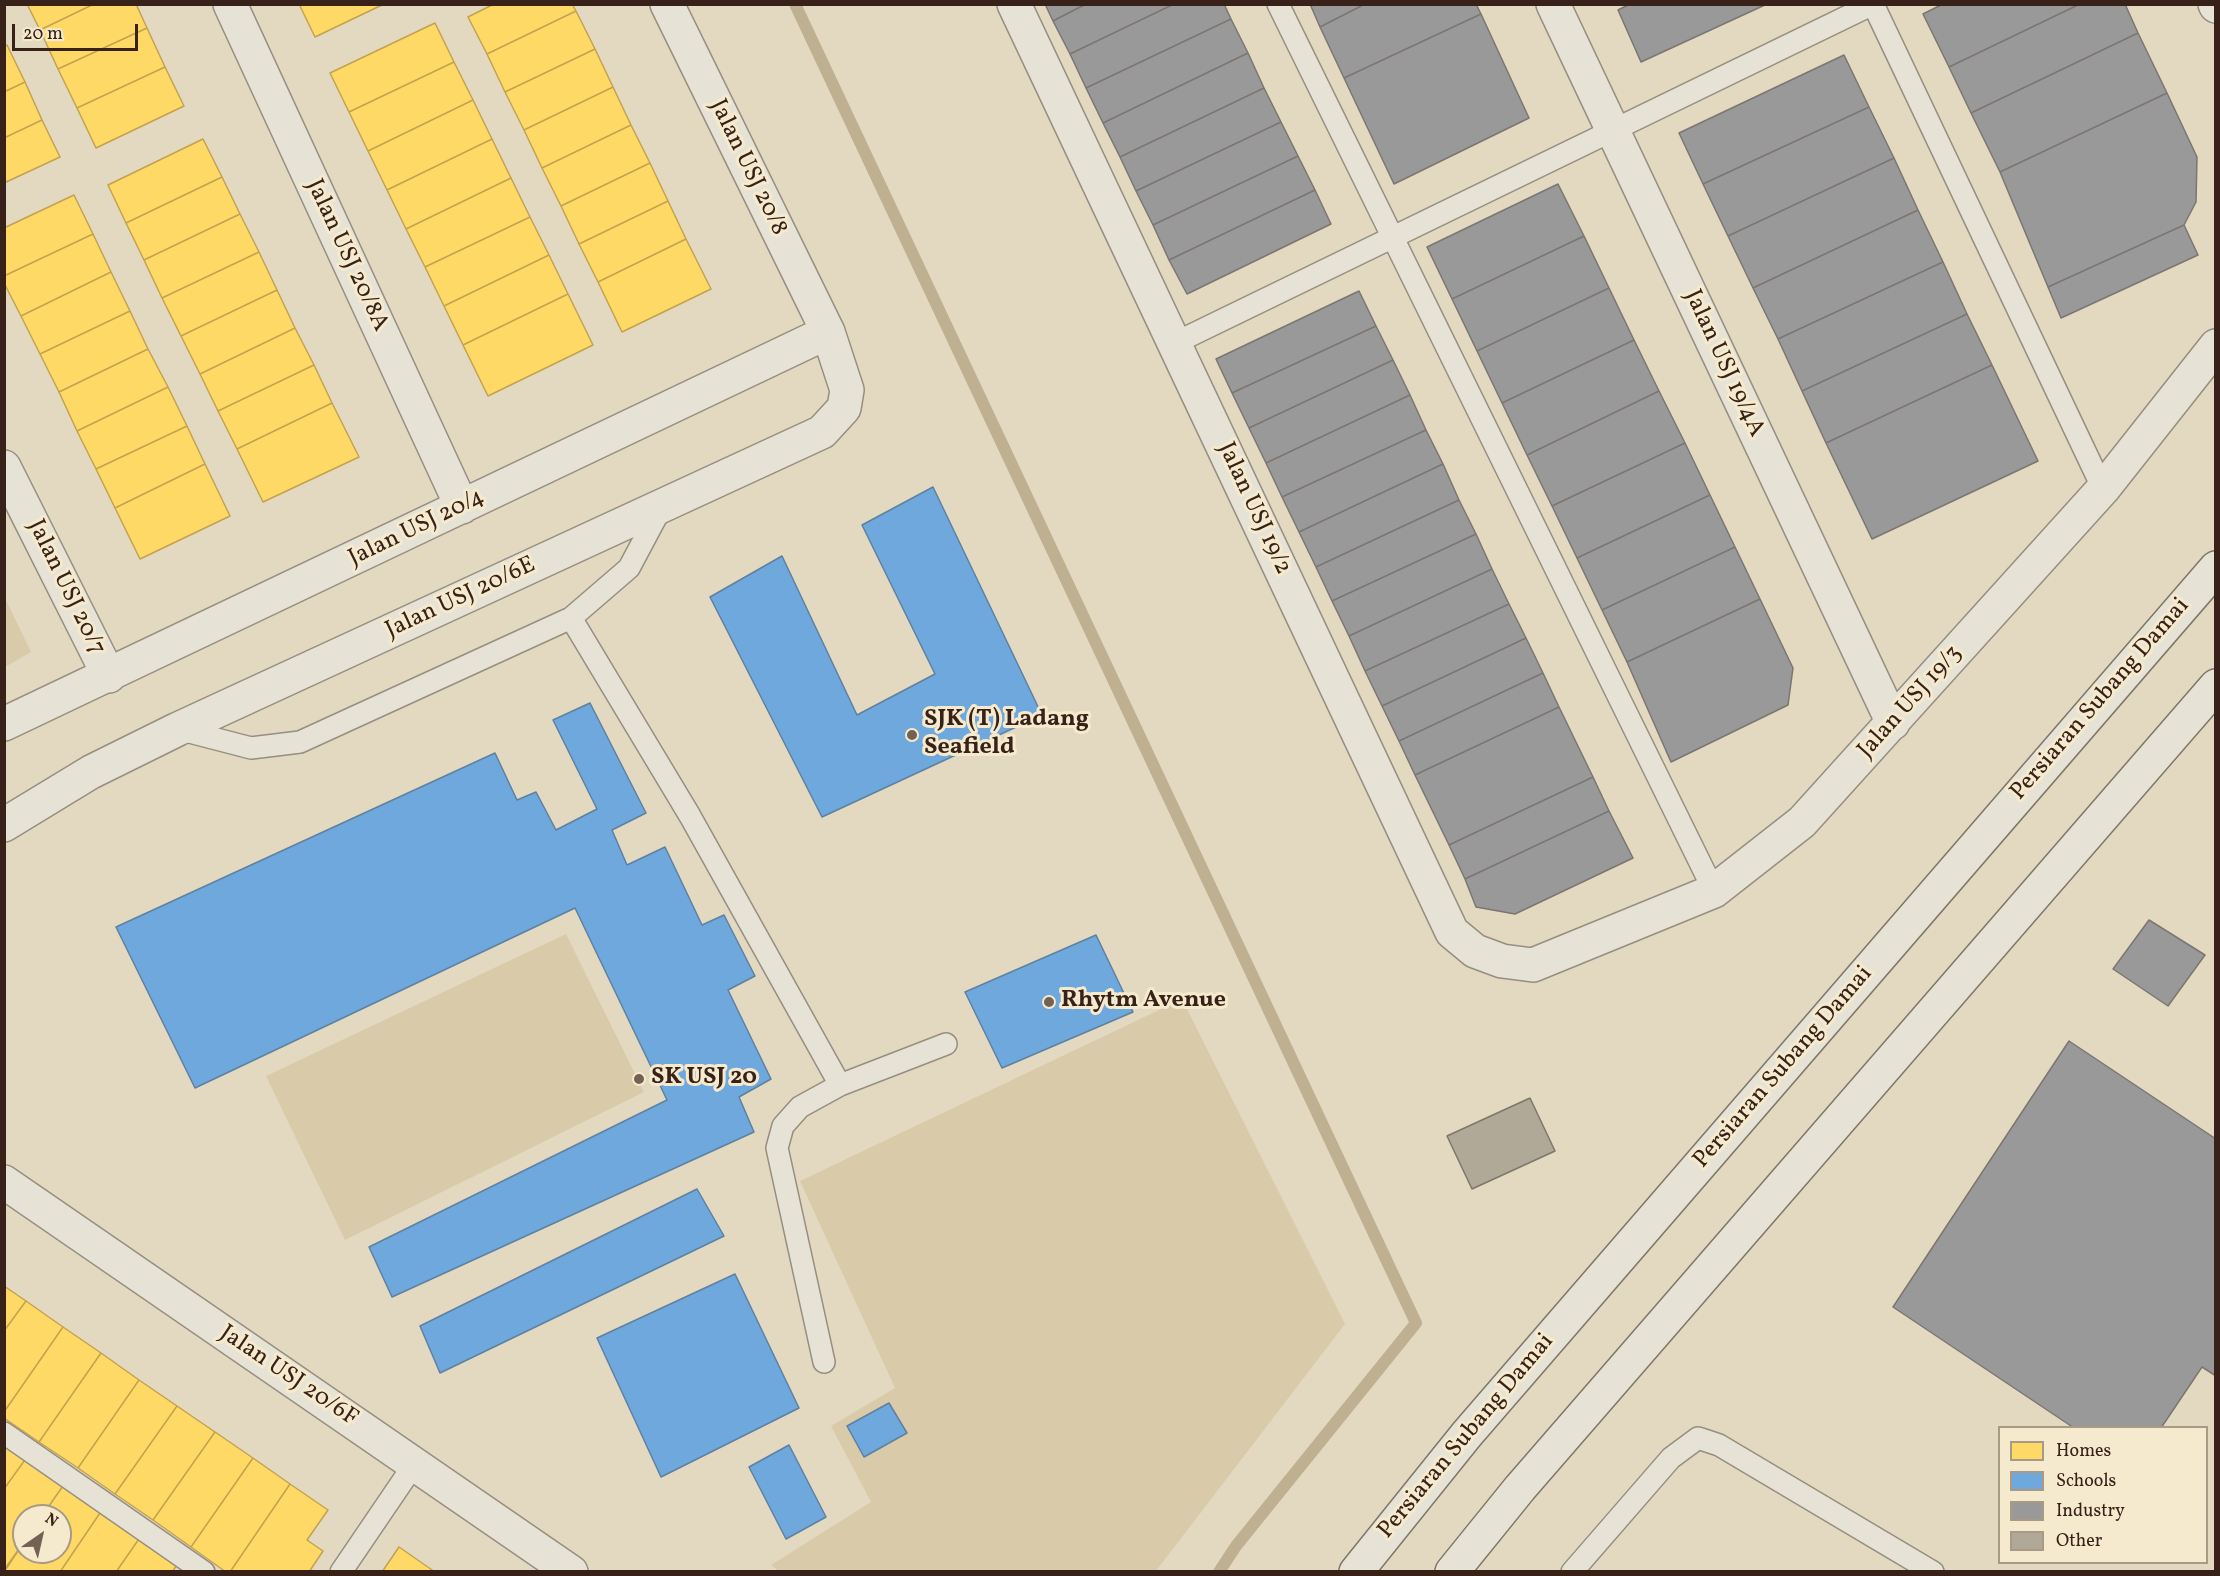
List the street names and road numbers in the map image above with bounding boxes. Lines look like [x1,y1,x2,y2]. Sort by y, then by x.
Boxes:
street label: Jalan USJ 20/8 [702,95,792,241]
street label: Jalan USJ 20/8A [298,175,394,337]
street label: Jalan USJ 19/4A [1676,286,1770,442]
street label: Jalan USJ 19/2 [1210,438,1296,580]
street label: Jalan USJ 20/4 [344,484,490,574]
street label: Jalan USJ 20/7 [20,516,110,660]
street label: Jalan USJ 20/6E [382,552,540,646]
street label: Persiaran Subang Damai [2005,593,2197,807]
street label: Jalan USJ 19/3 [1853,640,1969,766]
street label: Persiaran Subang Damai [1688,961,1880,1175]
street label: Jalan USJ 20/6F [213,1320,363,1434]
street label: Persiaran Subang Damai [1373,1329,1561,1545]

